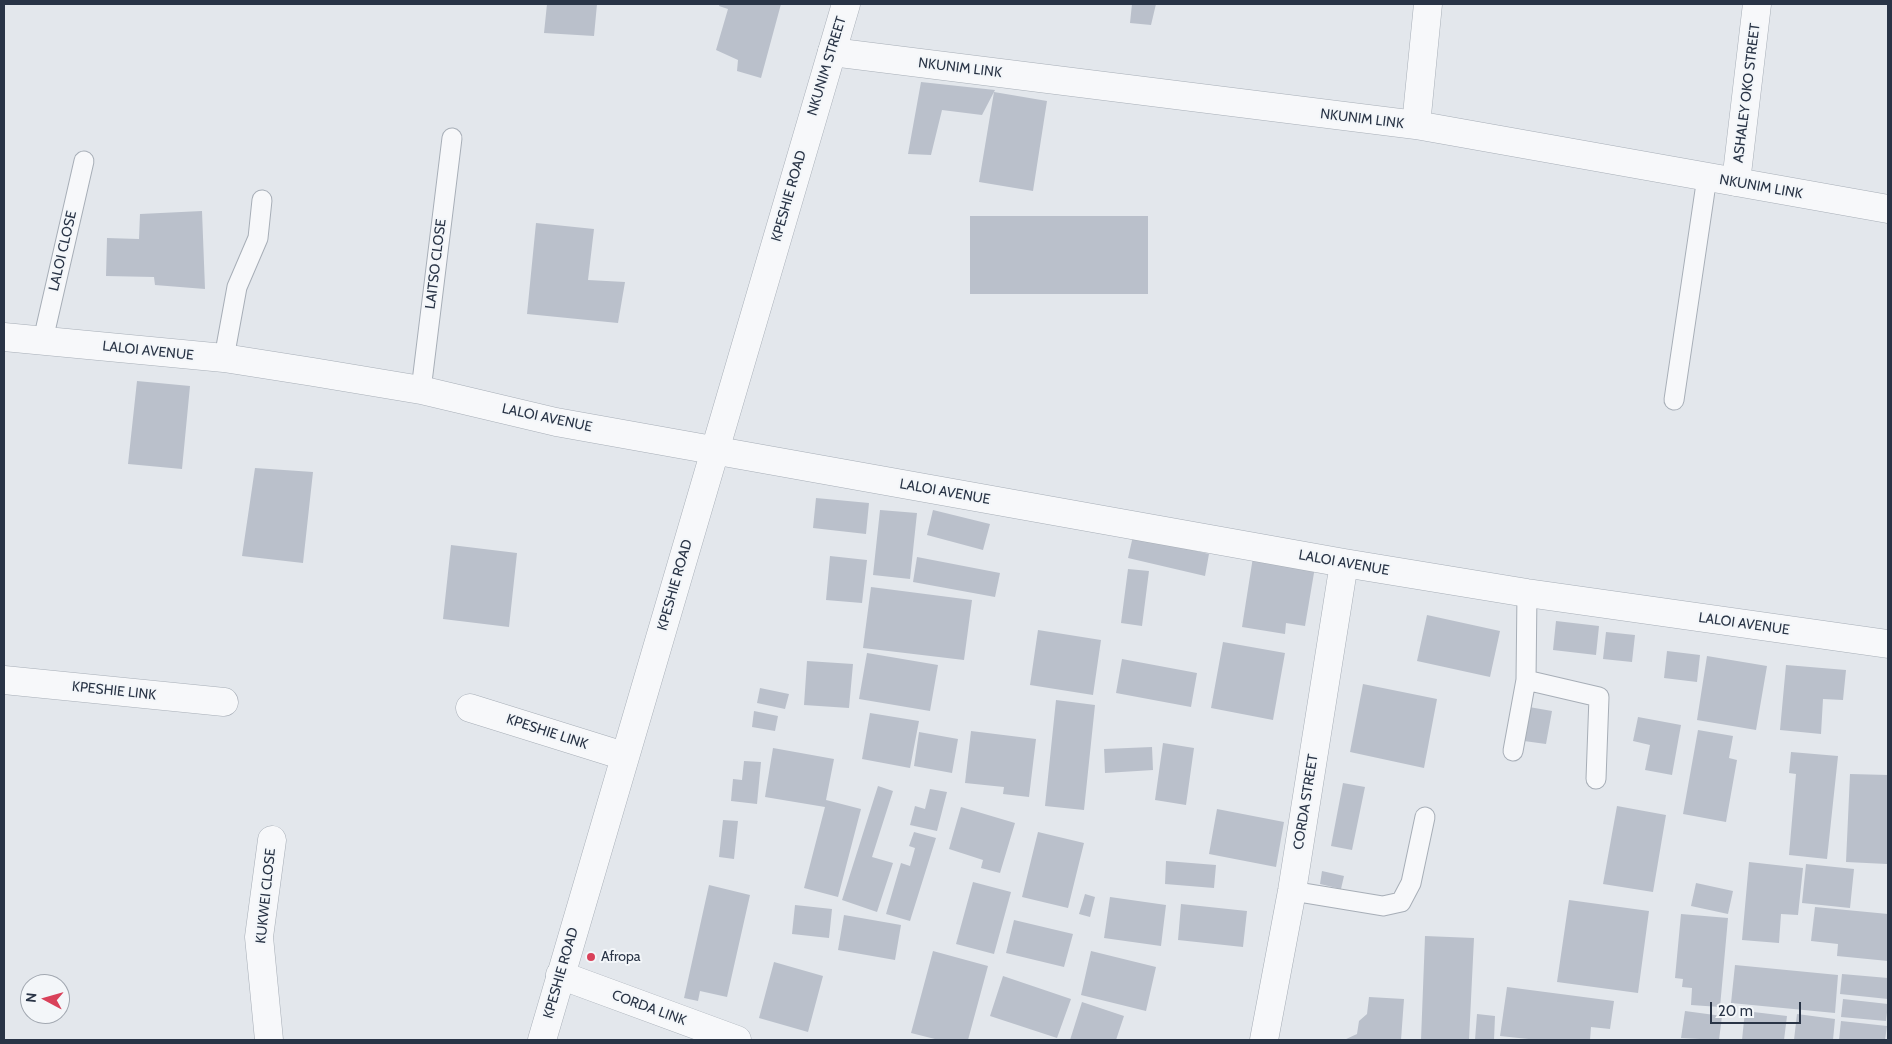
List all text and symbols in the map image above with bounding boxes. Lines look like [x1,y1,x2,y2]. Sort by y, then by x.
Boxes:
street label: NKUNIM STREET [804,14,850,118]
street label: ASHALEY OKO STREET [1730,22,1764,164]
street label: NKUNIM LINK [917,55,1003,81]
street label: NKUNIM LINK [1319,106,1405,132]
street label: KPESHIE ROAD [768,148,810,244]
street label: NKUNIM LINK [1718,171,1804,203]
street label: LALOI CLOSE [46,209,80,293]
street label: LAITSO CLOSE [422,218,450,310]
street label: LALOI AVENUE [101,338,195,364]
street label: LALOI AVENUE [500,400,594,436]
street label: LALOI AVENUE [898,476,992,508]
street label: KPESHIE ROAD [654,537,696,633]
street label: LALOI AVENUE [1297,547,1391,579]
street label: LALOI AVENUE [1697,609,1791,639]
street label: KPESHIE LINK [71,678,157,704]
street label: KPESHIE LINK [504,711,590,753]
street label: CORDA STREET [1290,753,1322,851]
street label: KUKWEI CLOSE [253,848,279,944]
street label: KPESHIE ROAD [540,925,582,1021]
place label: Afropa [601,949,641,965]
marker: Afropa [585,951,597,963]
north arrow [20,974,70,1024]
street label: CORDA LINK [610,987,688,1029]
text: N [22,992,41,1003]
scale bar [1712,992,1803,1024]
text: 20 m [1718,1002,1753,1020]

